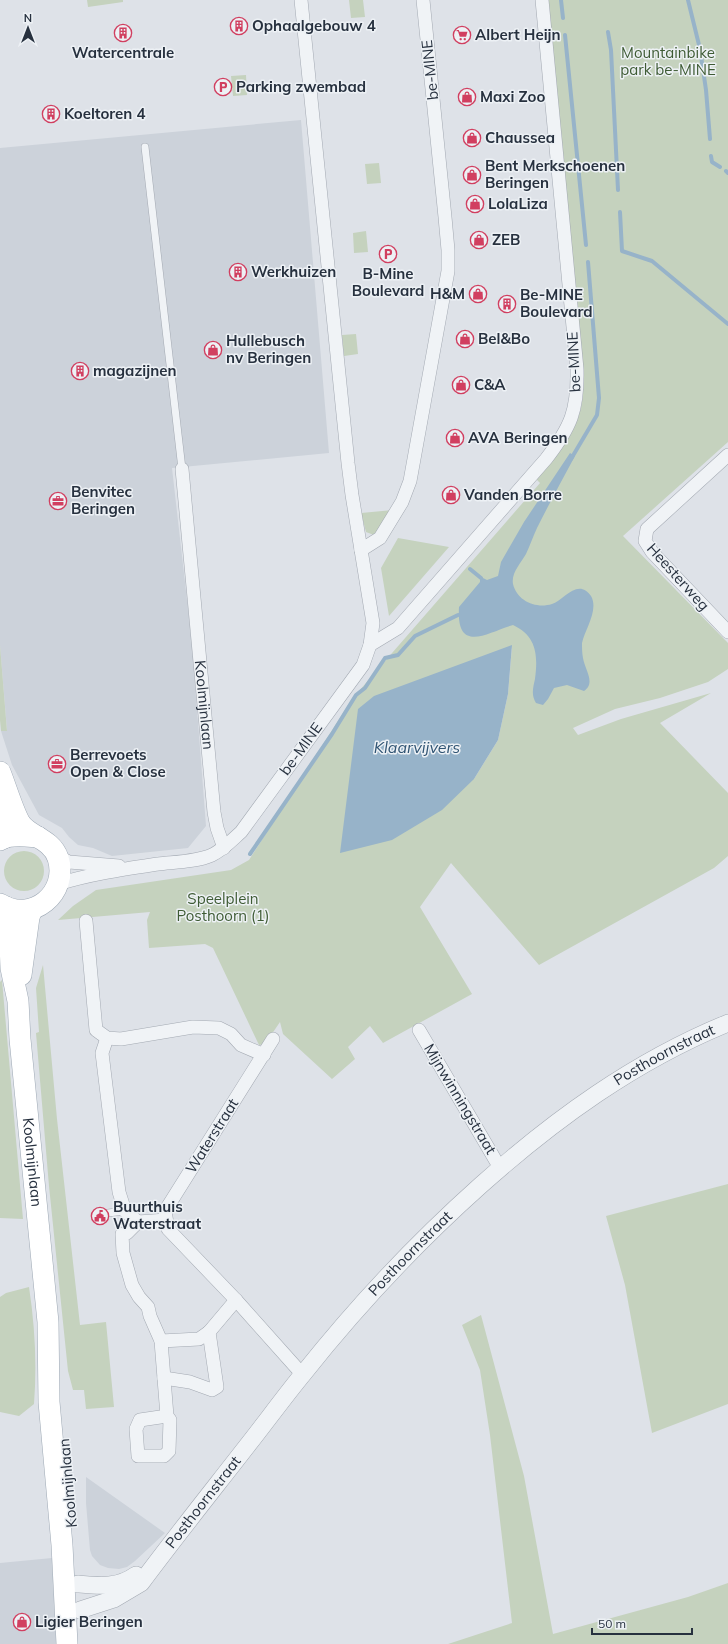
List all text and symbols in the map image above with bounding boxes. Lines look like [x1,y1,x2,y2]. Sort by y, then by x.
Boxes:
north arrow [8,8,48,48]
text: N [24,11,32,25]
building icon: Ophaalgebouw 4 [229,16,249,36]
place label: Ophaalgebouw 4 [252,16,376,35]
building icon: Watercentrale [113,23,133,43]
supermarket icon: Albert Heijn [452,25,472,45]
place label: Albert Heijn [475,25,561,44]
street label: be-MINE [417,39,442,101]
place label: Watercentrale [72,43,174,62]
park label: Mountainbike park be-MINE [620,43,716,79]
parking icon: Parking zwembad [213,77,233,97]
place label: Parking zwembad [236,77,366,96]
shop icon: Maxi Zoo [457,87,477,107]
place label: Maxi Zoo [480,87,545,106]
building icon: Koeltoren 4 [41,104,61,124]
place label: Koeltoren 4 [64,104,145,123]
shop icon: Chaussea [462,128,482,148]
place label: Chaussea [485,128,555,147]
place label: Bent Merkschoenen Beringen [485,156,625,192]
shop icon: Bent Merkschoenen Beringen [462,165,482,185]
shop icon: LolaLiza [465,194,485,214]
place label: LolaLiza [488,194,548,213]
shop icon: ZEB [469,230,489,250]
place label: ZEB [492,230,520,249]
parking icon: B-Mine Boulevard [378,244,398,264]
building icon: Werkhuizen [228,262,248,282]
place label: Werkhuizen [251,262,336,281]
place label: B-Mine Boulevard [352,264,424,300]
place label: H&M [430,284,465,303]
shop icon: H&M [468,284,488,304]
place label: Be-MINE Boulevard [520,285,593,321]
building icon: Be-MINE Boulevard [497,294,517,314]
shop icon: Bel&Bo [455,329,475,349]
place label: Bel&Bo [478,329,530,348]
place label: Hullebusch nv Beringen [226,331,311,367]
street label: be-MINE [562,331,585,393]
shop icon: Hullebusch nv Beringen [203,340,223,360]
building icon: magazijnen [70,361,90,381]
place label: magazijnen [93,361,176,380]
shop icon: C&A [451,375,471,395]
place label: C&A [474,375,506,394]
shop icon: AVA Beringen [445,428,465,448]
place label: AVA Beringen [468,428,568,447]
place label: Benvitec Beringen [71,482,135,518]
shop icon: Vanden Borre [441,485,461,505]
place label: Vanden Borre [463,485,562,504]
office icon: Benvitec Beringen [48,491,68,511]
street label: Heesterweg [643,539,714,614]
street label: Koolmijnlaan [191,659,218,750]
street label: be-MINE [275,718,326,779]
water label: Klaarvijvers [374,737,460,757]
place label: Berrevoets Open & Close [70,745,166,781]
office icon: Berrevoets Open & Close [47,754,67,774]
park label: Speelplein Posthoorn (1) [176,889,270,925]
street label: Posthoornstraat [610,1020,718,1089]
street label: Mijnwinningstraat [420,1040,501,1157]
street label: Waterstraat [181,1095,242,1177]
street label: Koolmijnlaan [19,1117,47,1208]
place label: Buurthuis Waterstraat [113,1197,201,1233]
public building icon: Buurthuis Waterstraat [90,1206,110,1226]
street label: Posthoornstraat [364,1206,456,1300]
street label: Koolmijnlaan [54,1438,81,1528]
street label: Posthoornstraat [161,1452,245,1552]
scale bar [592,1610,692,1636]
shop icon: Ligier Beringen [12,1612,32,1632]
place label: Ligier Beringen [35,1612,143,1631]
text: 50 m [598,1616,626,1631]

